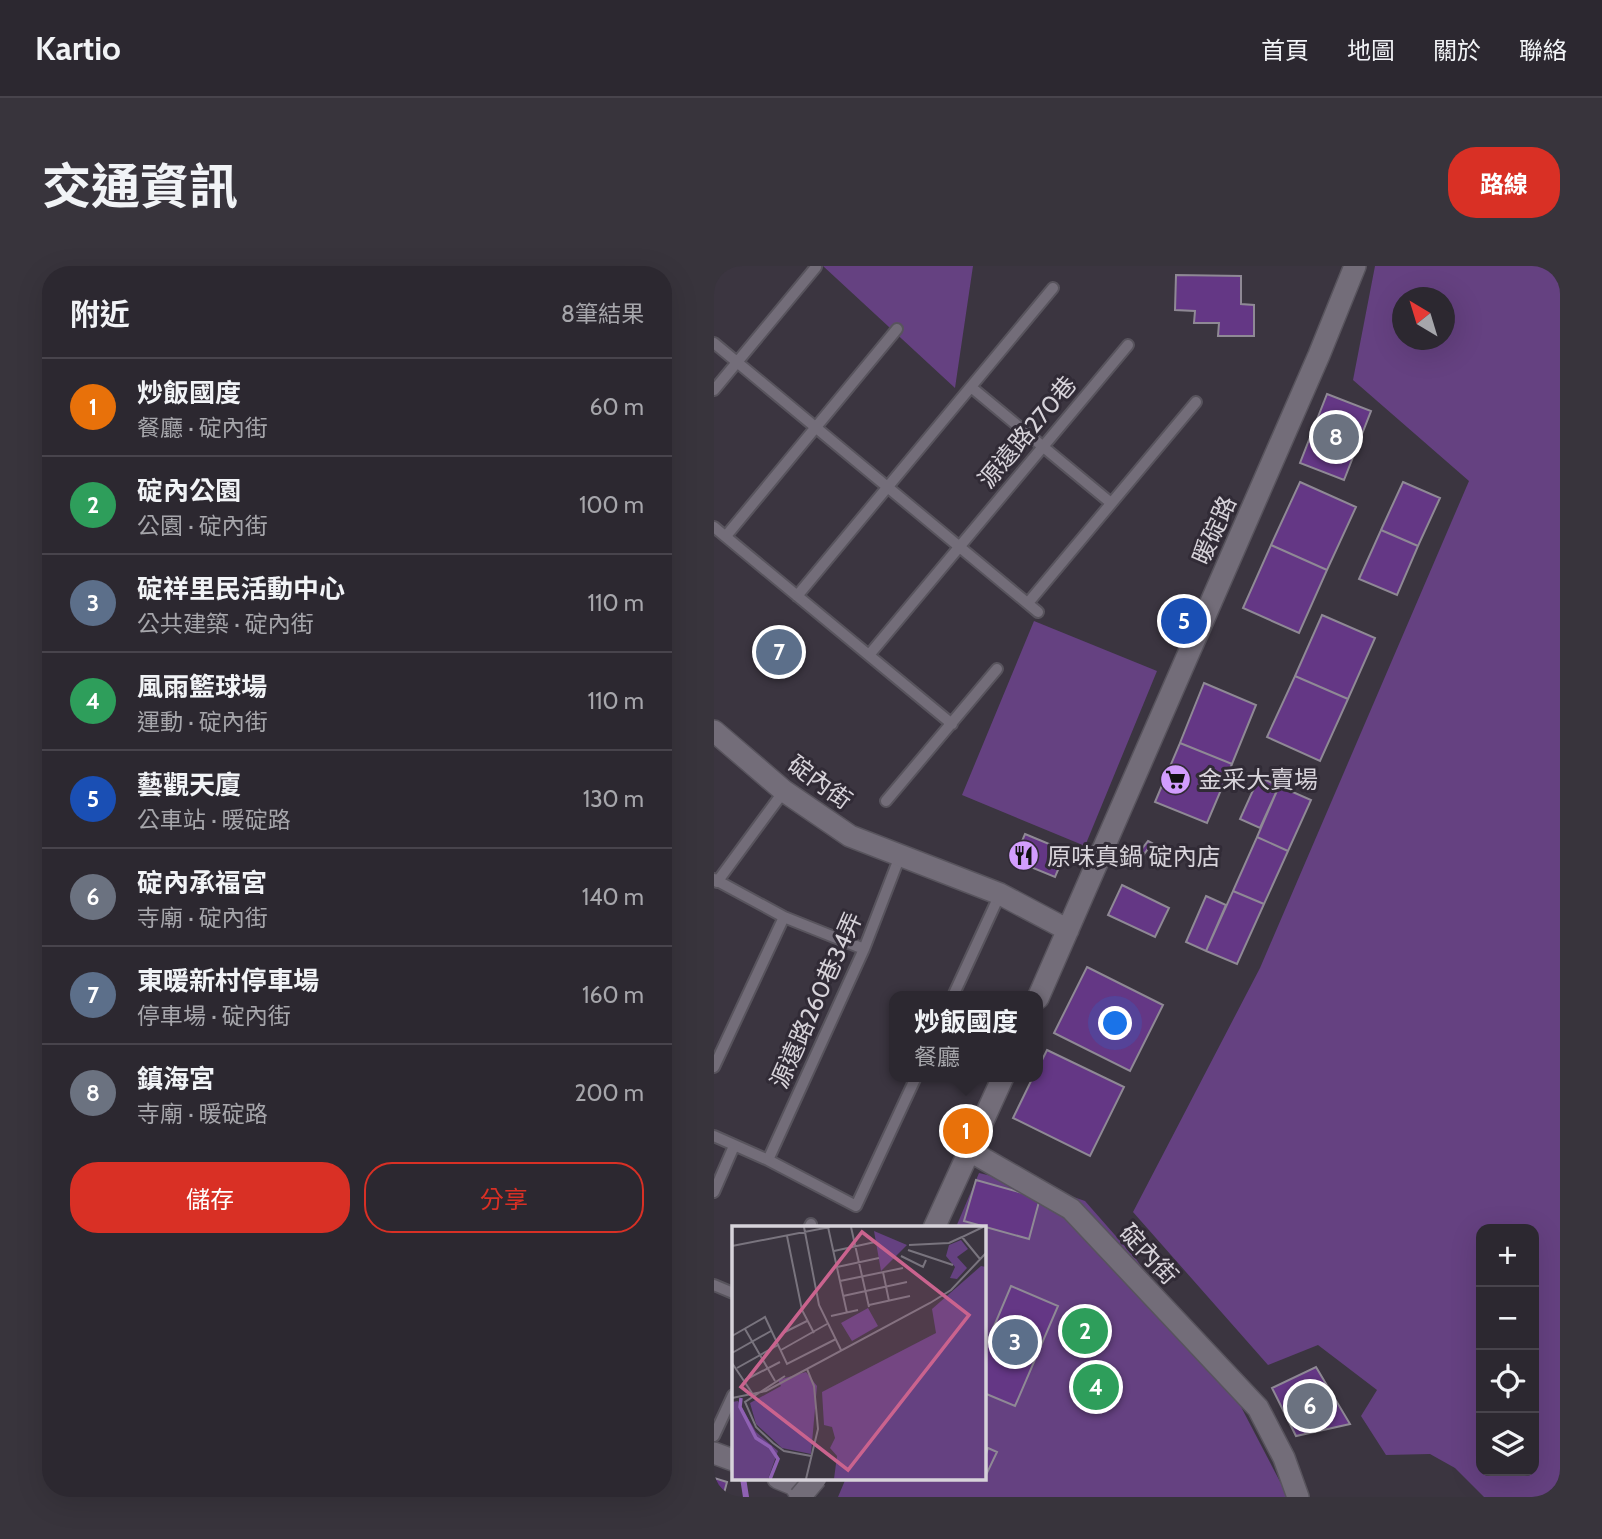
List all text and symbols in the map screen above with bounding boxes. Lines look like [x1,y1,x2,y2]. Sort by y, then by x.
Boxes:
text: Kartio [35,28,121,68]
text: 首頁 [1261,36,1309,65]
text: 地圖 [1347,36,1395,65]
text: 關於 [1433,36,1481,65]
text: 聯絡 [1519,36,1567,65]
button: 路線 [1448,147,1560,218]
text: 交通資訊 [42,157,238,216]
north arrow [1392,287,1455,350]
text: 附近 [70,296,130,333]
text: 8筆結果 [561,300,644,328]
street label: 源遠路270巷 [972,370,1082,494]
text: 炒飯國度 [137,377,241,409]
text: 1 [89,393,97,421]
text: 60 m [590,393,644,421]
pin: 8 [1313,411,1359,463]
text: 餐廳 · 碇內街 [137,414,268,442]
text: 碇內公園 [137,475,241,507]
text: 2 [87,491,99,519]
text: 100 m [579,491,644,519]
street label: 暖碇路 [1186,491,1242,569]
text: 公園 · 碇內街 [137,512,268,540]
text: 碇祥里民活動中心 [137,573,345,605]
text: 3 [87,589,99,617]
text: 110 m [588,589,644,617]
pin: 5 [1161,595,1207,647]
text: 公共建築 · 碇內街 [137,610,314,638]
pin: 7 [756,626,802,678]
text: 風雨籃球場 [137,671,267,703]
text: 4 [86,687,100,715]
text: 110 m [588,687,644,715]
text: 運動 · 碇內街 [137,708,268,736]
street label: 碇內街 [782,749,858,815]
supermarket icon: 金采大賣場 [1158,762,1192,796]
place label: 金采大賣場 [1198,765,1318,794]
text: 藝觀天廈 [137,769,241,801]
text: 5 [87,785,99,813]
text: 130 m [583,785,644,813]
text: 公車站 · 暖碇路 [137,806,291,834]
restaurant icon: 原味真鍋 碇內店 [1007,839,1041,873]
place label: 原味真鍋 碇內店 [1047,842,1220,871]
text: 碇內承福宮 [137,867,267,899]
text: 6 [87,883,99,911]
text: 140 m [582,883,644,911]
text: 寺廟 · 碇內街 [137,904,268,932]
street label: 源遠路260巷34弄 [764,907,868,1093]
text: 東暖新村停車場 [137,965,319,997]
text: 7 [87,981,99,1009]
text: 160 m [582,981,644,1009]
popup [889,991,1043,1082]
text: 停車場 · 碇內街 [137,1002,291,1030]
text: 炒飯國度 [914,1006,1018,1038]
your location [1098,1006,1132,1040]
text: 餐廳 [914,1043,960,1071]
text: 鎮海宮 [137,1063,215,1095]
text: 8 [86,1079,100,1107]
text: 200 m [574,1079,644,1107]
text: 寺廟 · 暖碇路 [137,1100,268,1128]
pin: 1 [943,1105,989,1157]
button: 儲存 [70,1162,350,1233]
button: 分享 [364,1162,644,1233]
street label: 碇內街 [1114,1218,1184,1290]
map controls [1476,1224,1539,1476]
button: + [1476,1224,1539,1287]
inset map [732,1226,985,1480]
button: − [1476,1287,1539,1350]
pin: 2 [1062,1305,1108,1357]
pin: 3 [992,1316,1038,1368]
button: locate [1476,1350,1539,1413]
pin: 4 [1073,1361,1119,1413]
pin: 6 [1287,1380,1333,1432]
button: layers [1476,1413,1539,1476]

